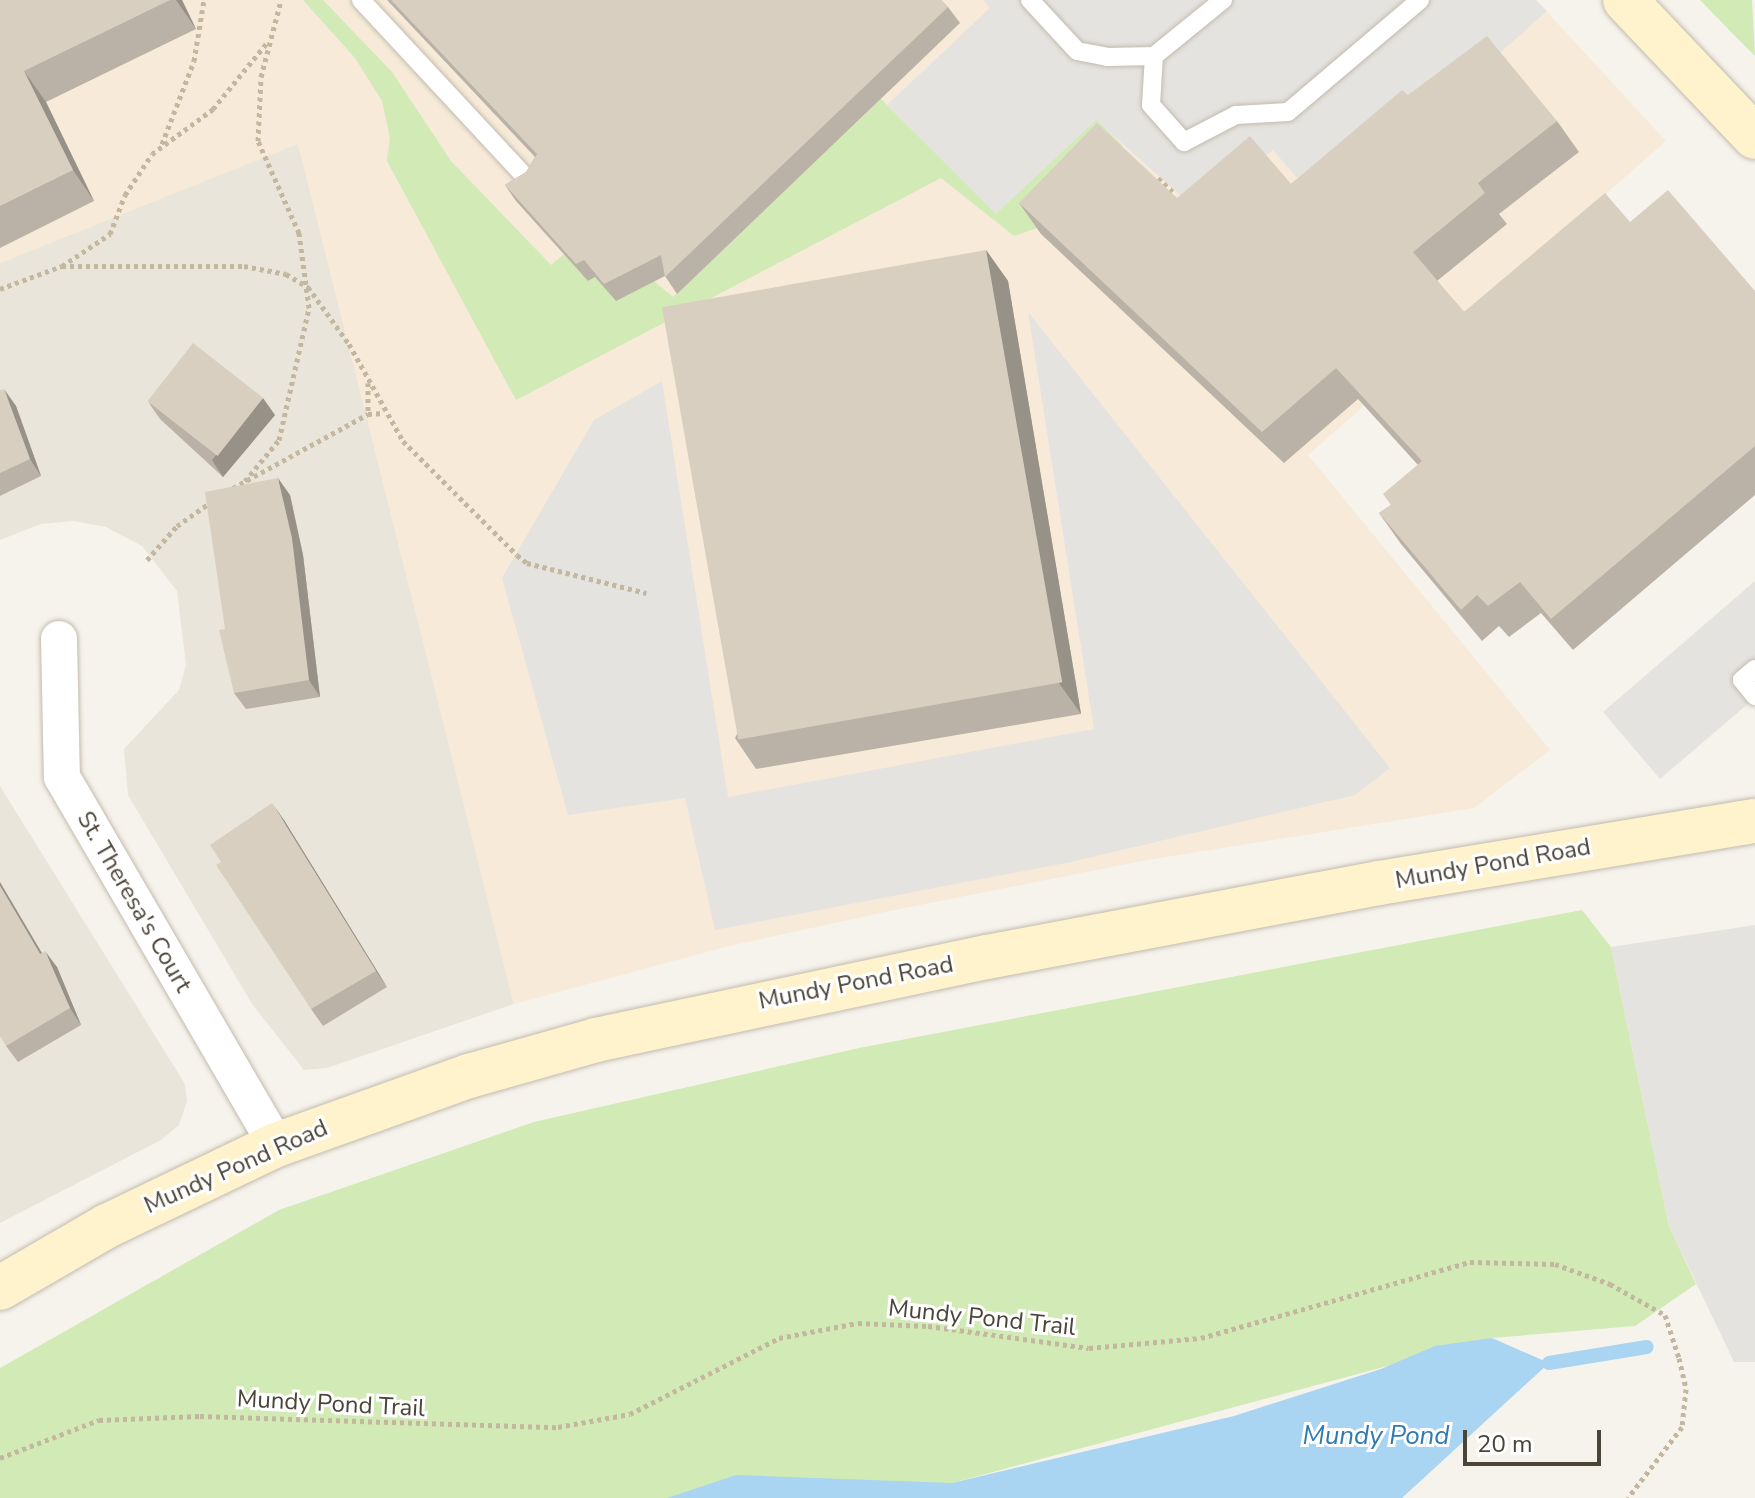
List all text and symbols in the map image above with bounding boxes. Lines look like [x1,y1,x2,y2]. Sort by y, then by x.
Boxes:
street label: St. Theresa's Court [70,806,198,998]
street label: Mundy Pond Road [1393,833,1593,895]
street label: Mundy Pond Road [756,950,956,1016]
street label: Mundy Pond Road [140,1114,332,1220]
street label: Mundy Pond Trail [887,1294,1077,1342]
street label: Mundy Pond Trail [236,1385,426,1423]
scale bar [1467,1414,1605,1464]
water label: Mundy Pond [1302,1420,1450,1452]
text: 20 m [1477,1428,1533,1460]

